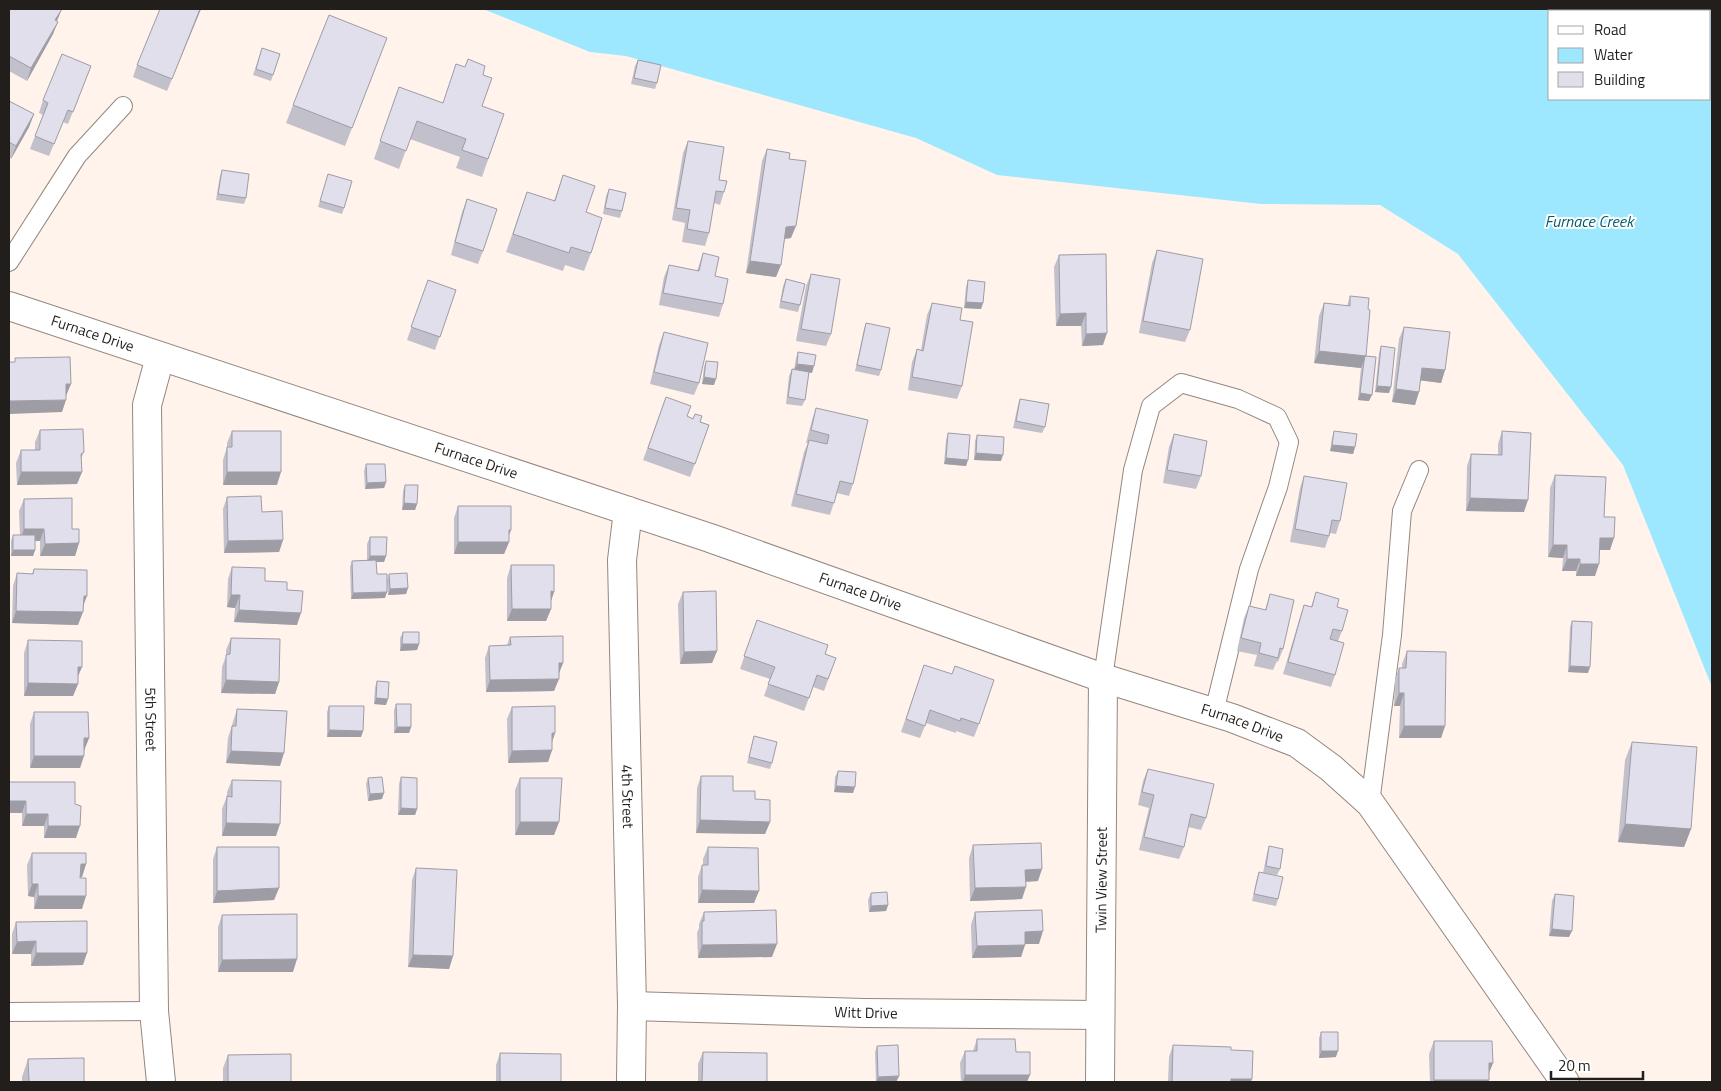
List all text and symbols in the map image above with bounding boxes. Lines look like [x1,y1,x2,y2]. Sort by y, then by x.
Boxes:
legend [1548,10,1711,100]
text: Road [1594,18,1626,41]
text: Water [1594,43,1633,66]
text: Building [1594,68,1645,91]
water label: Furnace Creek [1545,209,1635,233]
street label: Furnace Drive [48,309,137,358]
street label: Furnace Drive [432,436,521,485]
street label: Furnace Drive [816,566,905,616]
street label: 5th Street [139,687,163,752]
street label: Furnace Drive [1198,697,1287,748]
street label: 4th Street [616,764,640,829]
street label: Twin View Street [1089,826,1113,933]
street label: Witt Drive [834,1000,898,1024]
scale bar [1551,1048,1644,1080]
text: 20 m [1558,1054,1591,1077]

